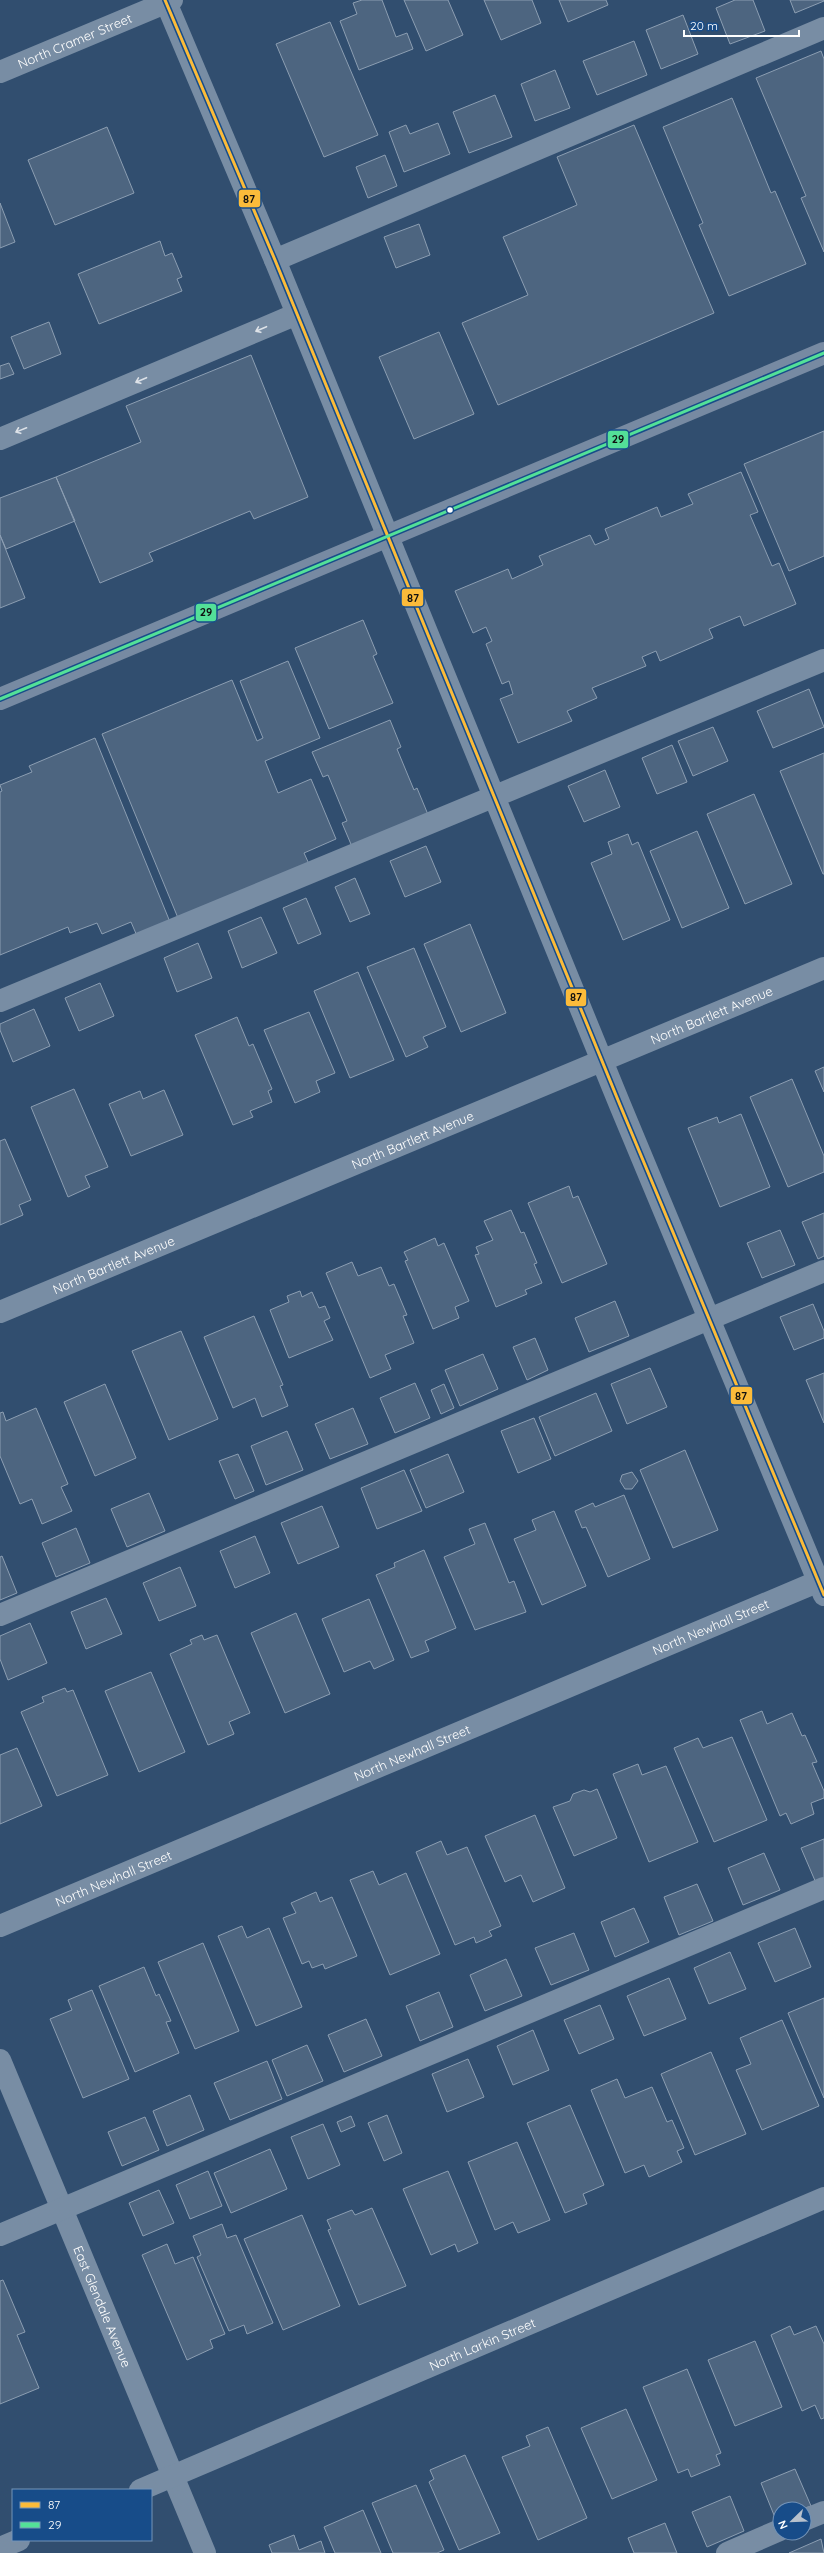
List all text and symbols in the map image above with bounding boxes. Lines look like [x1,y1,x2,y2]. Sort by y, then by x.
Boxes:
street label: North Cramer Street [15,10,134,72]
scale bar [684,12,799,38]
text: 20 m [690,18,718,33]
line badge: 87 [238,189,261,208]
text: 87 [243,192,255,206]
one-way arrow [255,326,267,334]
one-way arrow [135,377,147,384]
one-way arrow [16,427,28,435]
line badge: 29 [607,430,629,449]
text: 29 [612,432,624,446]
unlabelled marker [445,505,455,515]
line badge: 87 [401,588,424,607]
text: 87 [407,591,419,605]
line badge: 29 [195,603,217,622]
text: 29 [200,605,212,619]
street label: North Bartlett Avenue [648,982,775,1048]
line badge: 87 [565,988,587,1007]
text: 87 [570,990,582,1004]
street label: North Bartlett Avenue [349,1107,476,1172]
street label: North Bartlett Avenue [50,1232,177,1297]
line badge: 87 [730,1386,753,1405]
text: 87 [735,1389,747,1403]
street label: North Newhall Street [650,1595,771,1658]
street label: North Newhall Street [351,1721,473,1784]
street label: North Newhall Street [53,1847,174,1910]
street label: East Glendale Avenue [70,2243,135,2370]
street label: North Larkin Street [427,2314,538,2374]
legend [12,2489,152,2541]
text: 87 [48,2497,60,2512]
north arrow [772,2501,812,2541]
text: 29 [48,2517,62,2532]
text: N [775,2518,791,2531]

